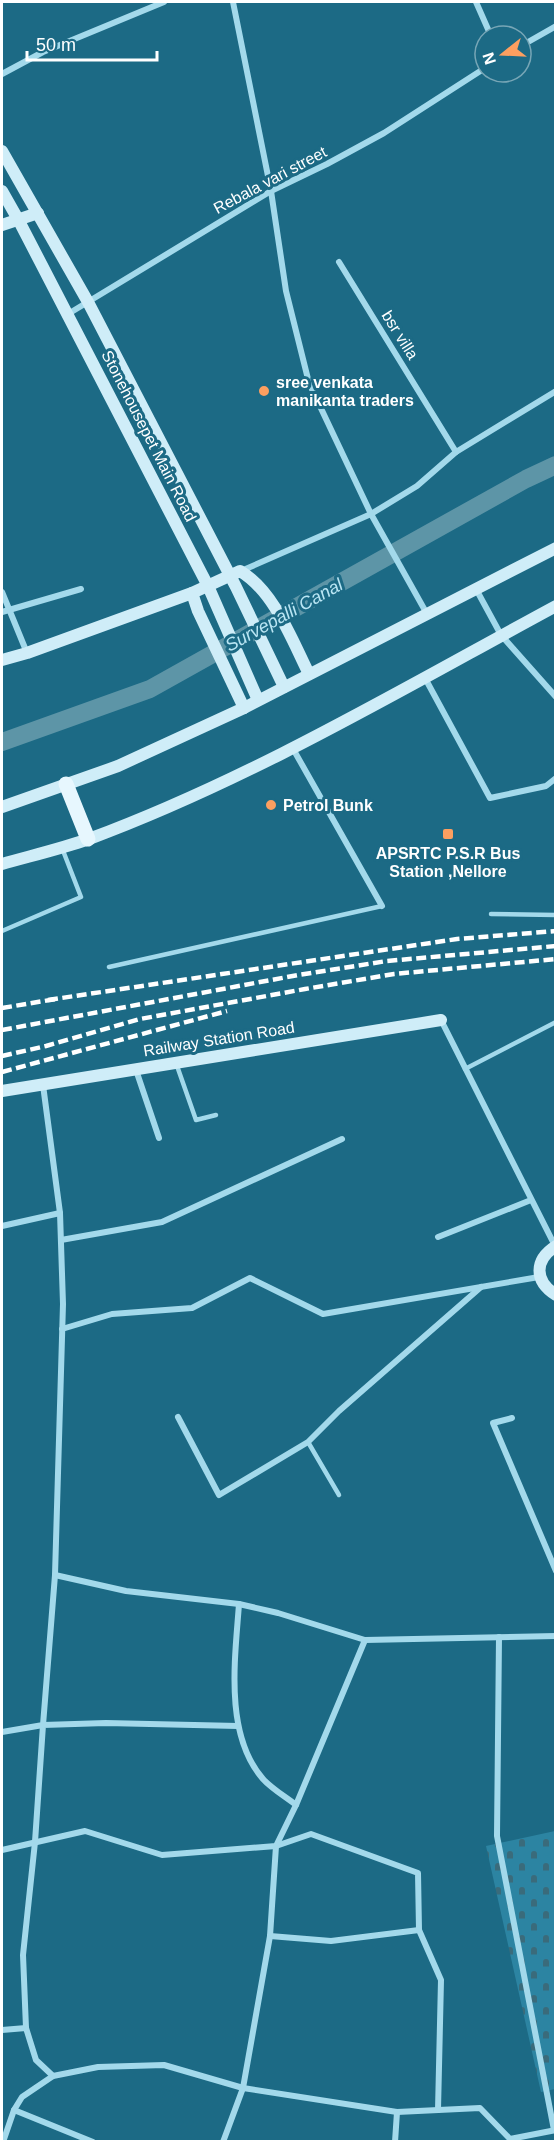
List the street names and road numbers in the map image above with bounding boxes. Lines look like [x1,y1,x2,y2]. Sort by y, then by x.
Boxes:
street label: Rebala vari street [211,143,330,217]
street label: bsr villa [378,307,422,363]
street label: Stonehousepet Main Road [98,348,200,524]
street label: Railway Station Road [142,1019,296,1059]

